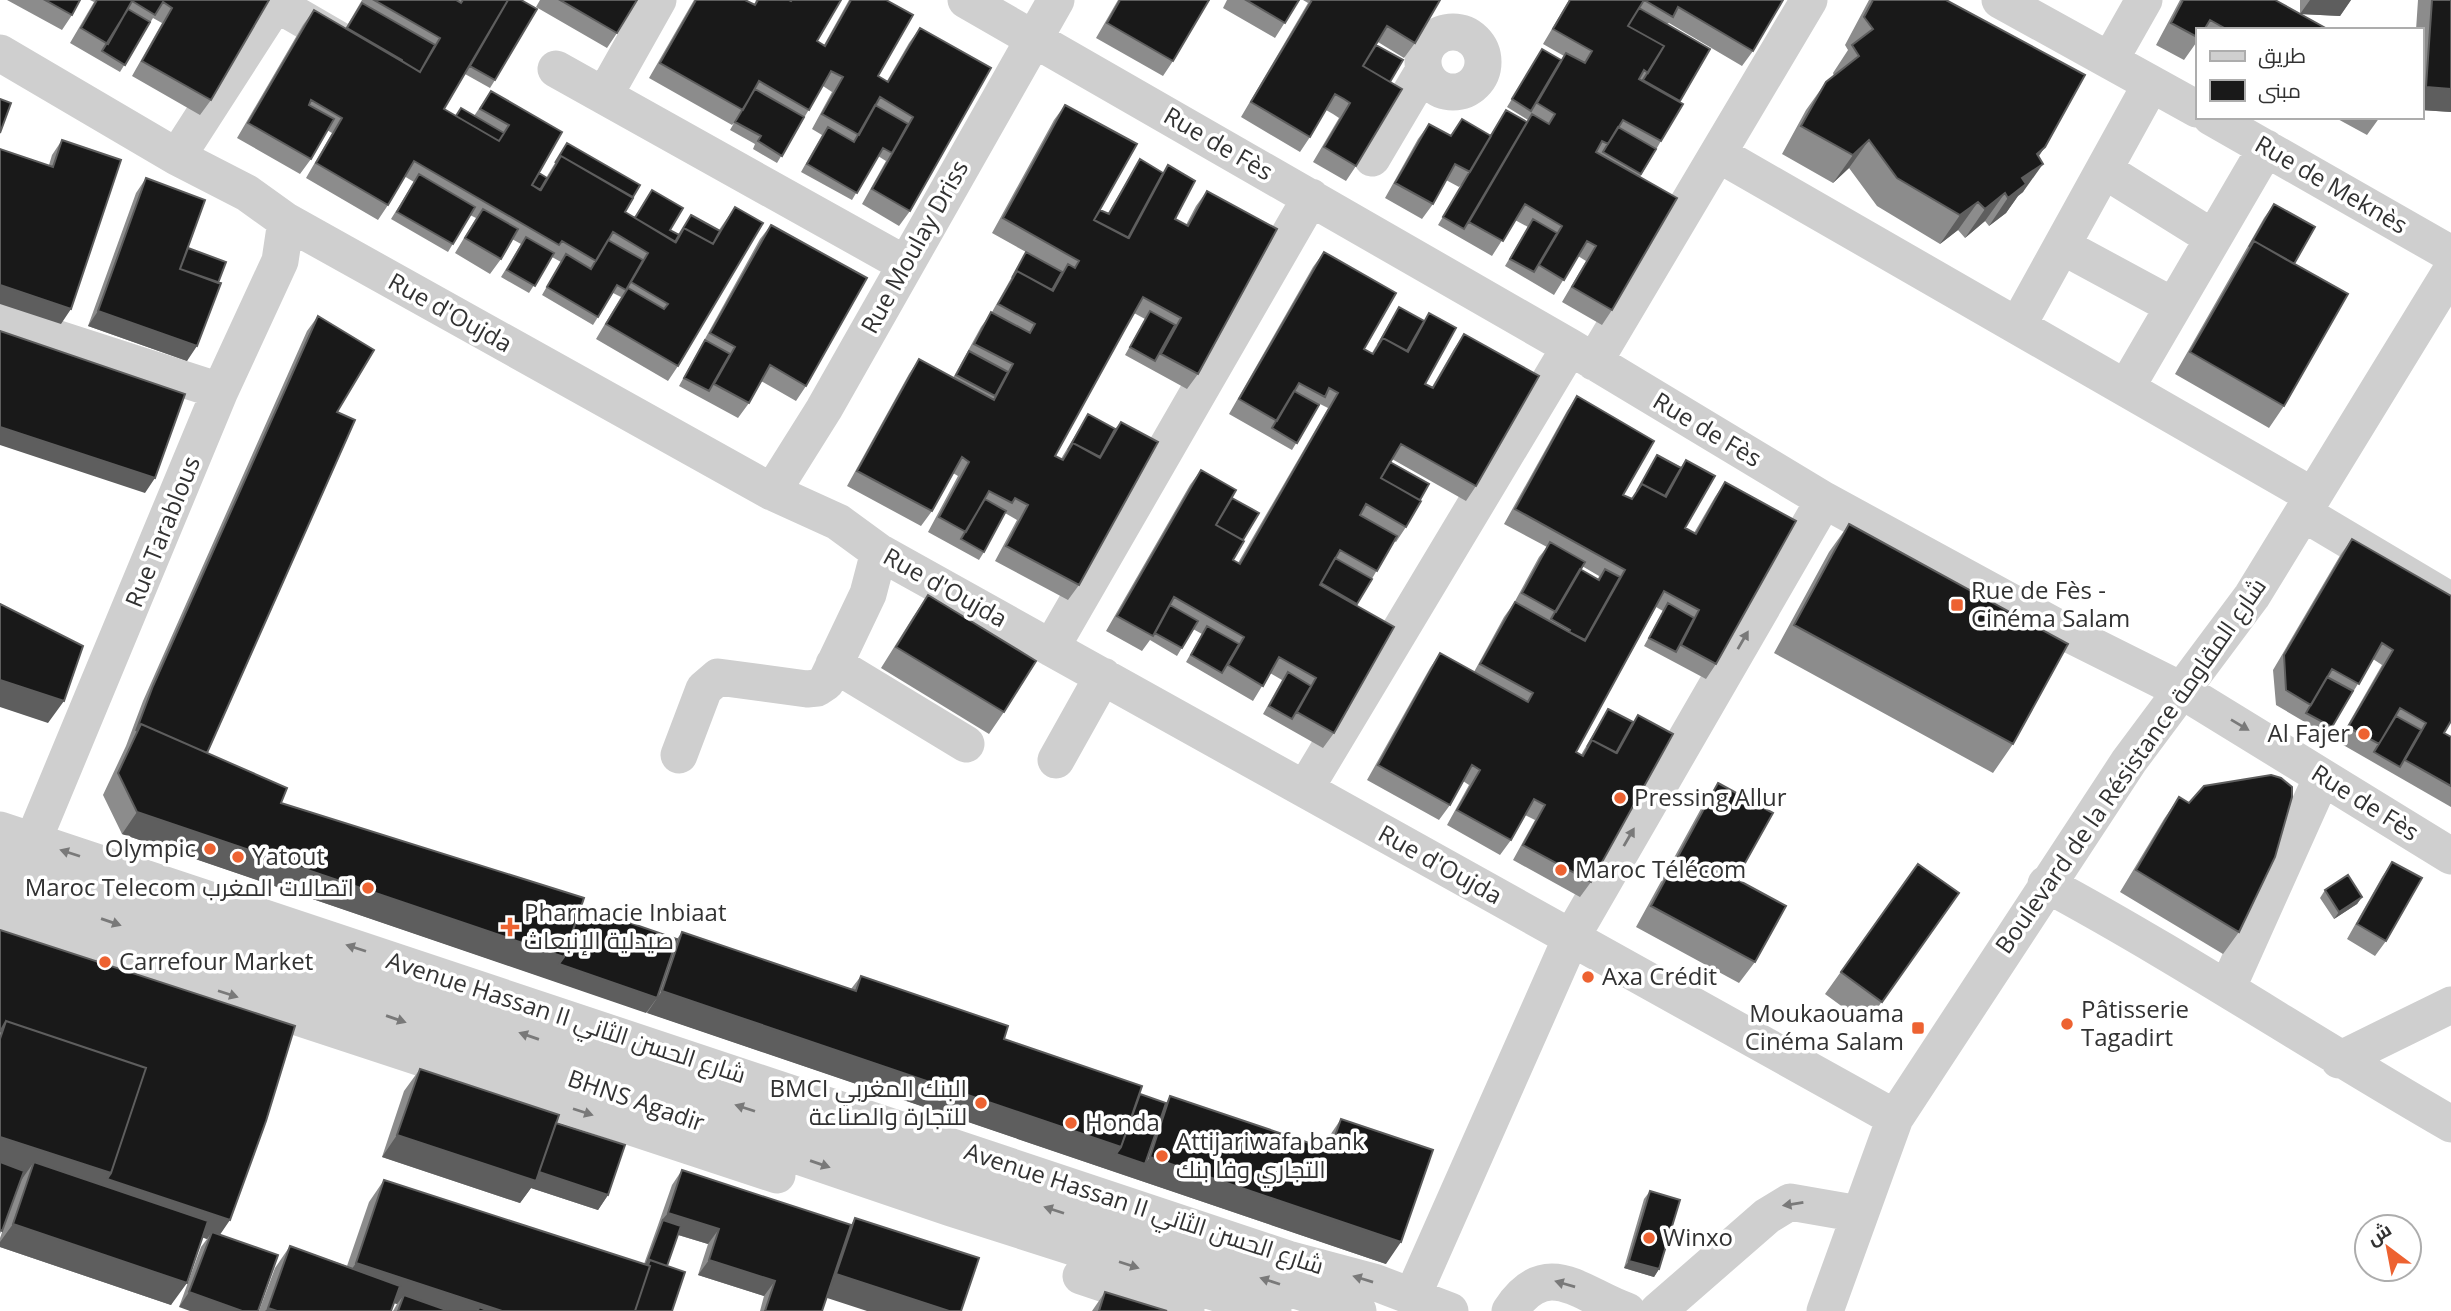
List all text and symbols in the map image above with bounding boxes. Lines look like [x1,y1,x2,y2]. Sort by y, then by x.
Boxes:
legend [2196,28,2423,119]
text: طريق [2258,41,2306,69]
text: مبنى [2258,76,2301,104]
street label: Rue de Fès [1158,98,1279,187]
street label: Rue de Meknès [2249,127,2414,241]
street label: Rue Moulay Driss [852,154,975,339]
street label: Rue d'Oujda [383,264,518,359]
street label: Rue de Fès [1647,383,1768,474]
street label: Rue Tarablous [116,451,207,612]
street label: Rue d'Oujda [878,539,1013,634]
street label: Boulevard de la Résistance شارع المقاومة [1987,571,2274,960]
place label: Rue de Fès - Cinéma Salam [1971,573,2130,634]
marker: Rue de Fès - Cinéma Salam [1949,597,1965,613]
one-way arrow [1737,630,1749,649]
place label: Al Fajer [2267,716,2350,749]
one-way arrow [2230,718,2249,731]
marker: Al Fajer [2356,726,2372,742]
street label: Rue de Fès [2306,756,2426,848]
place label: Pressing Allur [1634,780,1787,813]
marker: Pressing Allur [1612,790,1628,806]
street label: Rue d'Oujda [1373,816,1508,911]
one-way arrow [1623,827,1636,846]
place label: Olympic [105,831,196,864]
place label: Yatout [252,839,325,872]
marker: Olympic [202,841,218,857]
one-way arrow [60,847,81,858]
marker: Yatout [230,849,246,865]
place label: Maroc Télécom [1575,852,1746,885]
marker: Maroc Télécom [1553,862,1569,878]
place label: Maroc Telecom اتصالات المغرب [25,870,354,903]
marker: Maroc Telecom اتصالات المغرب [360,880,376,896]
place label: Pharmacie Inbiaat صيدلية الإنبعاث [524,895,727,956]
one-way arrow [101,917,122,928]
marker: Pharmacie Inbiaat صيدلية الإنبعاث [502,919,518,935]
one-way arrow [345,942,366,953]
street label: Avenue Hassan II شارع الحسن الثاني [381,943,750,1094]
place label: Carrefour Market [119,944,313,977]
marker: Carrefour Market [97,954,113,970]
place label: Axa Crédit [1602,959,1717,992]
marker: Axa Crédit [1580,969,1596,985]
one-way arrow [217,989,238,1000]
place label: Pâtisserie Tagadirt [2081,992,2189,1053]
place label: Moukaouama Cinéma Salam [1745,996,1904,1057]
one-way arrow [386,1014,407,1025]
marker: Pâtisserie Tagadirt [2059,1016,2075,1032]
marker: Moukaouama Cinéma Salam [1910,1020,1926,1036]
one-way arrow [519,1030,540,1040]
street label: BHNS Agadir [564,1061,710,1138]
place label: BMCI البنك المغربي للتجارة والصناعة [769,1071,967,1132]
marker: BMCI البنك المغربي للتجارة والصناعة [973,1095,989,1111]
one-way arrow [734,1102,755,1113]
place label: Honda [1085,1105,1160,1138]
one-way arrow [573,1107,594,1117]
marker: Honda [1063,1115,1079,1131]
place label: Attijariwafa bank التجاري وفا بنك [1176,1124,1365,1188]
street label: Avenue Hassan II شارع الحسن الثاني [959,1134,1328,1285]
marker: Attijariwafa bank التجاري وفا بنك [1154,1148,1170,1164]
one-way arrow [810,1159,831,1170]
one-way arrow [1781,1199,1803,1210]
one-way arrow [1044,1204,1065,1215]
north arrow [2353,1213,2423,1283]
text: ش [2362,1216,2396,1251]
place label: Winxo [1663,1220,1733,1253]
marker: Winxo [1641,1230,1657,1246]
one-way arrow [1119,1260,1140,1271]
one-way arrow [1352,1274,1373,1284]
one-way arrow [1260,1276,1281,1286]
one-way arrow [1555,1279,1576,1289]

